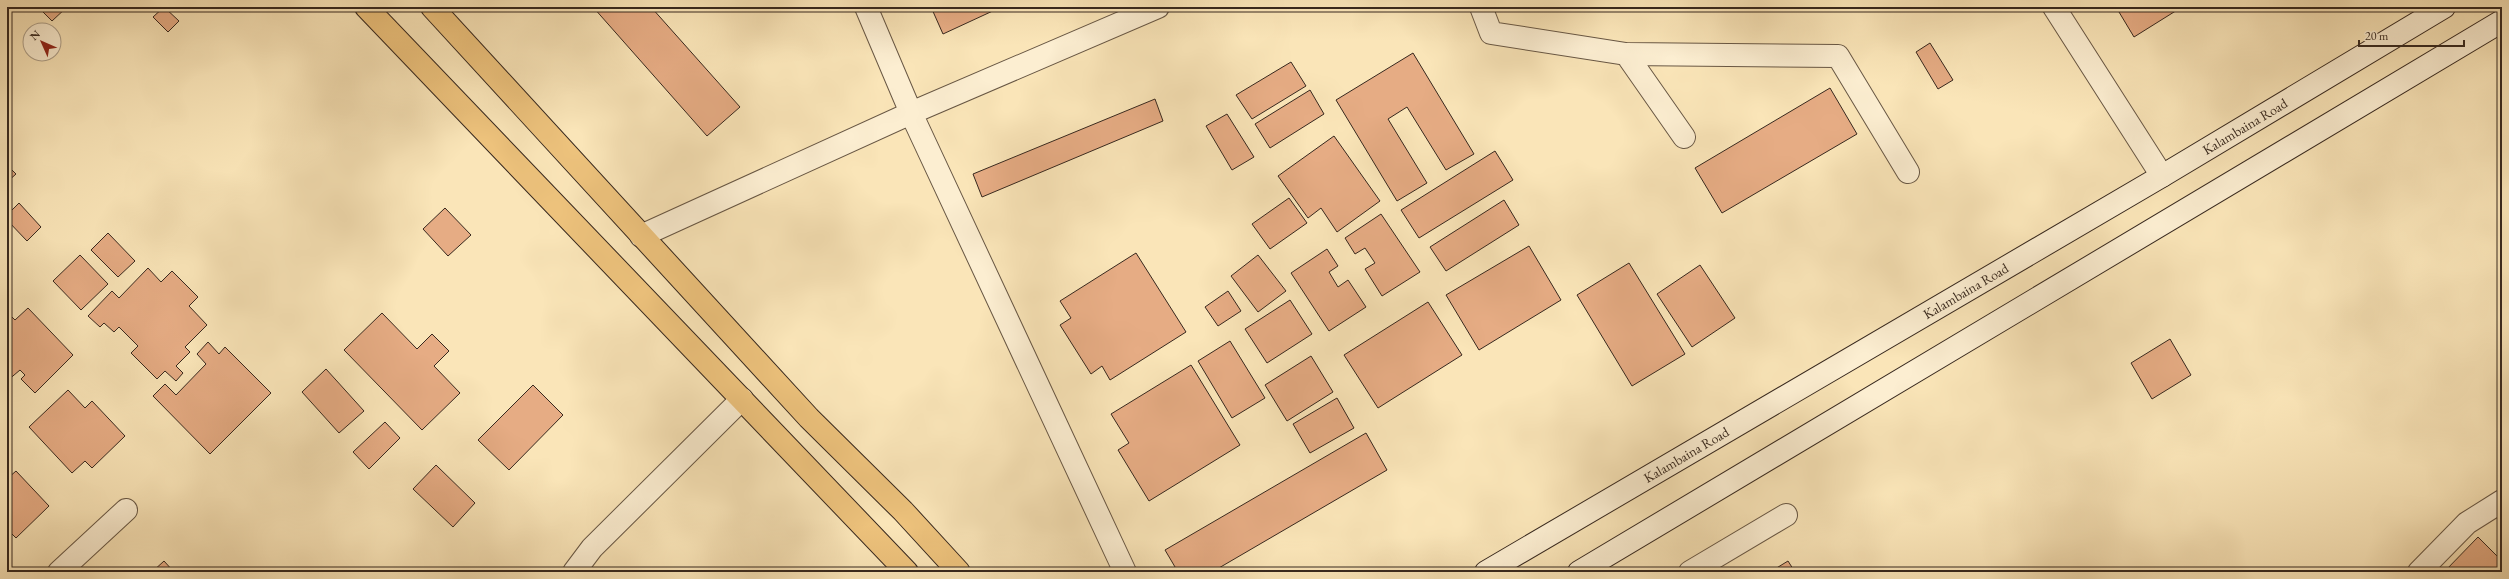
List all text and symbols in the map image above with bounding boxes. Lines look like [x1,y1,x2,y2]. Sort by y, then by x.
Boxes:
north arrow [22,22,62,62]
scale bar [2359,22,2464,48]
text: N [27,27,43,43]
text: 20 m [2365,28,2389,44]
street label: Kalambaina Road [2199,93,2291,159]
street label: Kalambaina Road [1920,258,2013,323]
street label: Kalambaina Road [1640,422,1733,487]

